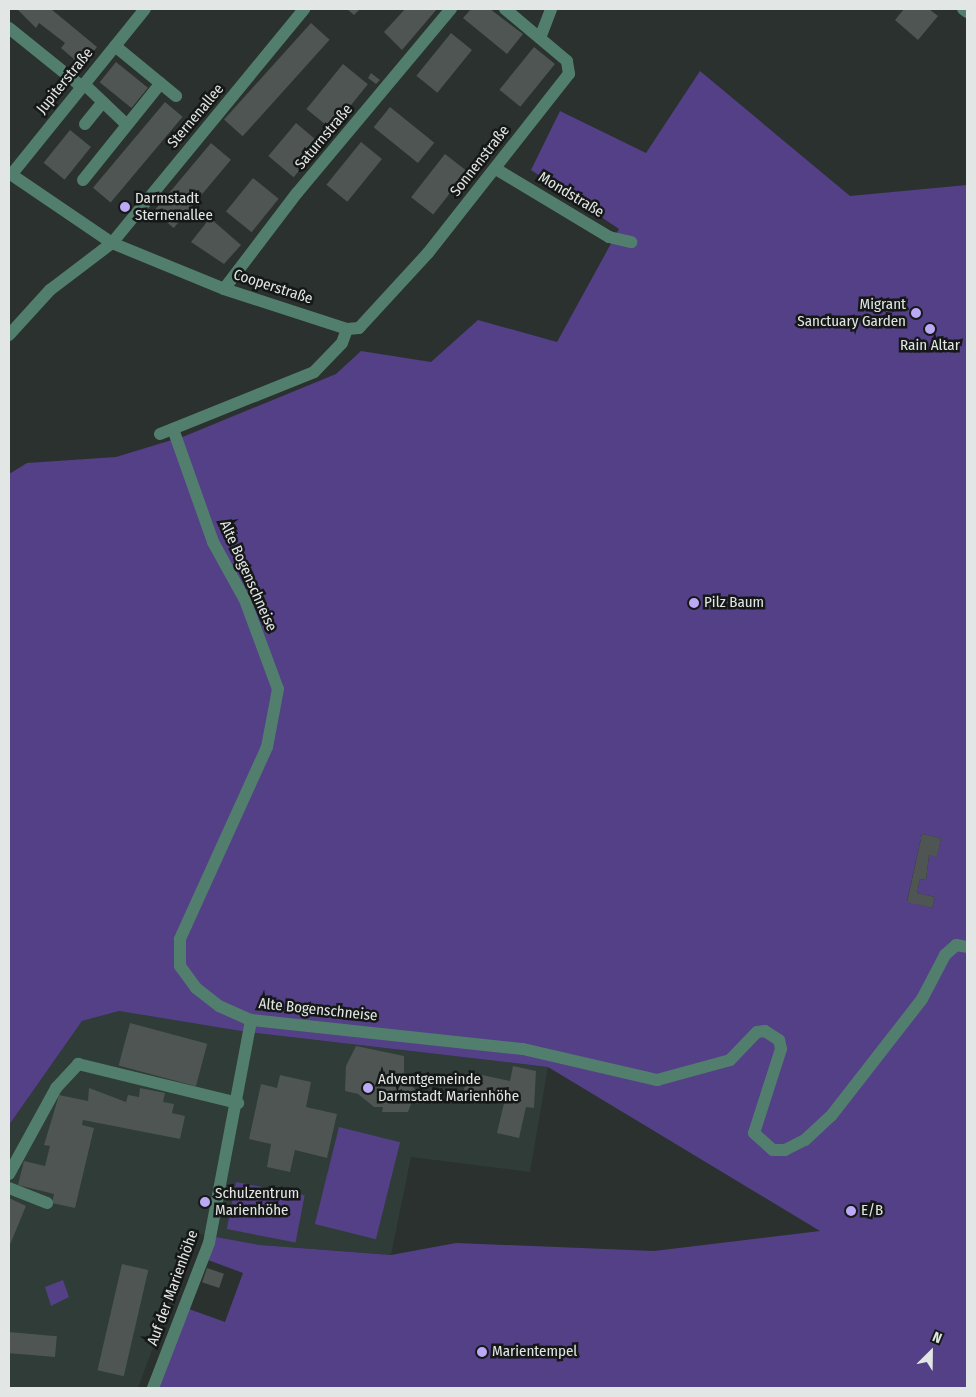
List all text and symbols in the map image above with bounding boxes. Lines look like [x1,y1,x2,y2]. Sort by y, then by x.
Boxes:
street label: Jupiterstraße [33,44,97,118]
street label: Sternenallee [164,80,228,152]
street label: Saturnstraße [292,101,356,173]
street label: Sonnenstraße [447,122,513,200]
street label: Mondstraße [535,168,607,222]
place label: Darmstadt Sternenallee [135,189,213,224]
marker: Darmstadt Sternenallee [119,201,131,213]
street label: Cooperstraße [231,266,315,308]
place label: Migrant Sanctuary Garden [797,295,906,330]
marker: Migrant Sanctuary Garden [910,307,922,319]
marker: Rain Altar [924,323,936,335]
place label: Rain Altar [900,337,960,355]
street label: Alte Bogenschneise [216,518,280,634]
place label: Pilz Baum [704,594,764,612]
marker: Pilz Baum [688,597,700,609]
street label: Alte Bogenschneise [258,995,378,1025]
place label: Adventgemeinde Darmstadt Marienhöhe [378,1070,519,1105]
marker: Adventgemeinde Darmstadt Marienhöhe [362,1082,374,1094]
place label: Schulzentrum Marienhöhe [215,1184,299,1219]
marker: Schulzentrum Marienhöhe [199,1196,211,1208]
place label: E/B [861,1202,883,1220]
marker: E/B [845,1205,857,1217]
street label: Auf der Marienhöhe [144,1228,202,1348]
north arrow [906,1327,956,1377]
text: N [930,1328,944,1347]
place label: Marientempel [492,1343,577,1361]
marker: Marientempel [476,1346,488,1358]

